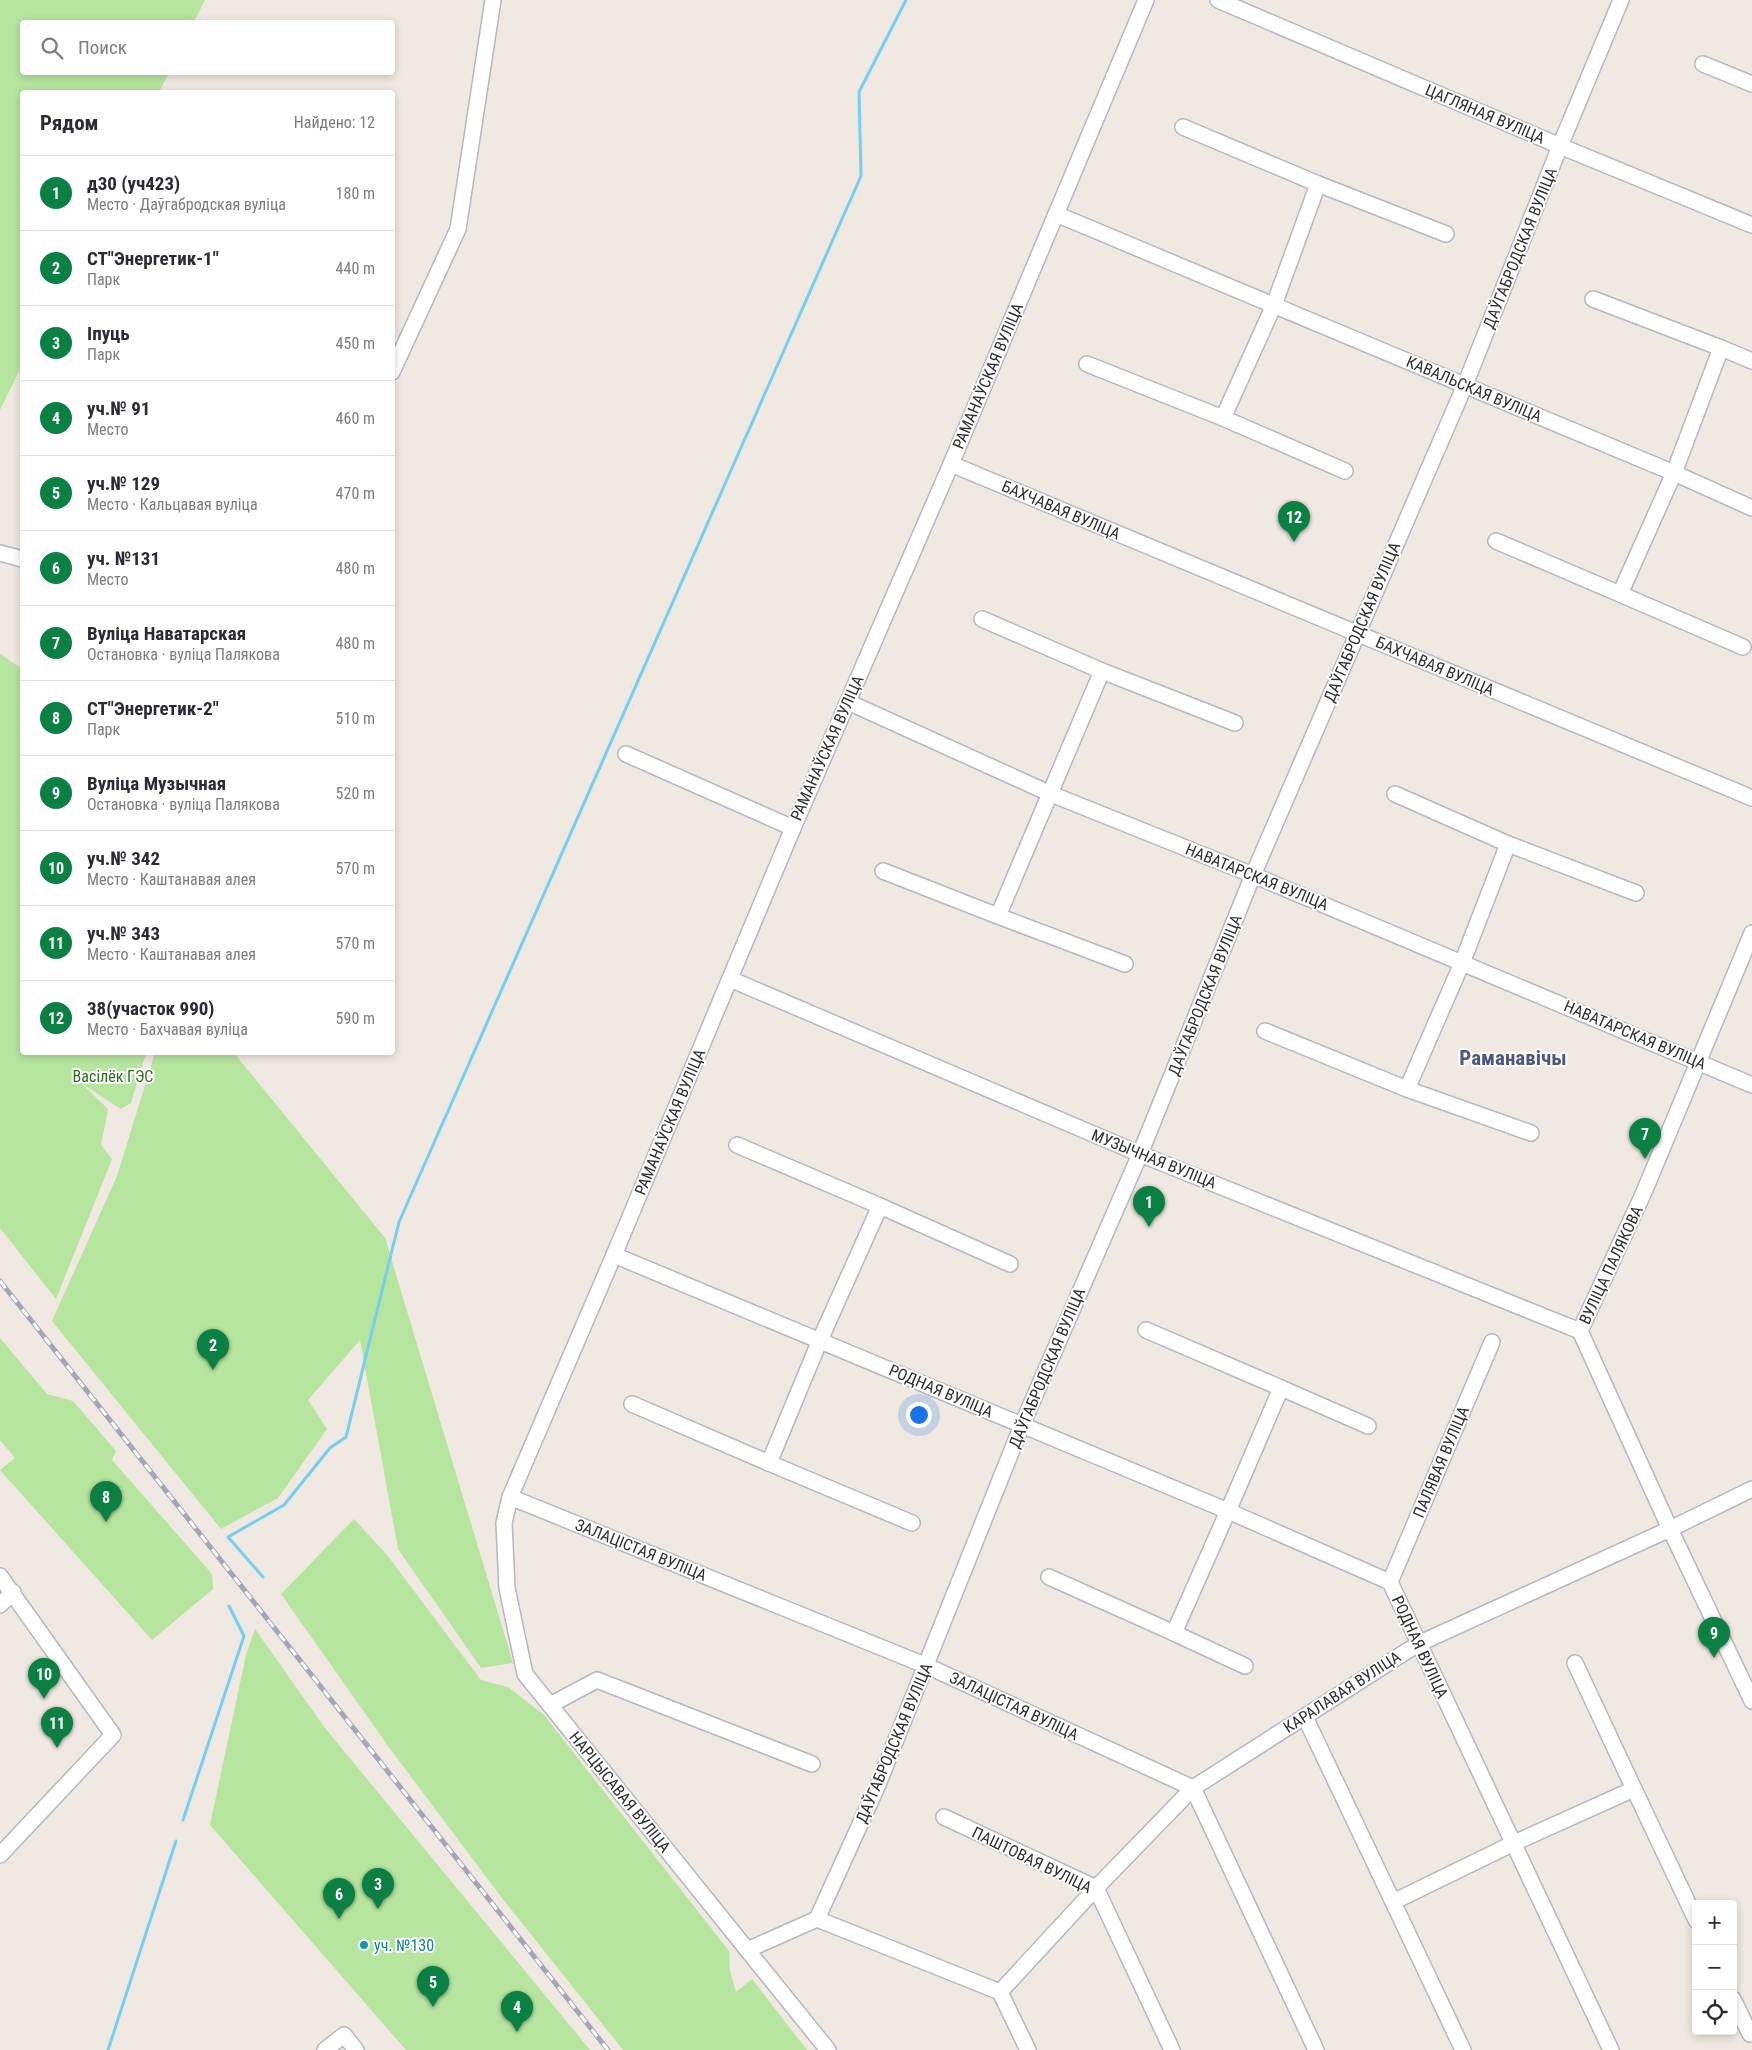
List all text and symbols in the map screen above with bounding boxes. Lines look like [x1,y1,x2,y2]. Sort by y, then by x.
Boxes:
search box [20,20,395,75]
icon: search [38,34,66,62]
text: Поиск [78,36,127,59]
street label: ЦАГЛЯНАЯ ВУЛІЦА [1422,80,1548,148]
text: Рядом [40,111,99,135]
text: Найдено: 12 [294,113,375,132]
street label: ДАЎГАБРОДСКАЯ ВУЛІЦА [1479,165,1561,331]
text: д30 (уч423) [87,172,180,195]
text: 1 [52,184,60,203]
text: 180 m [336,184,375,203]
text: Место · Даўгабродская вуліца [87,195,286,214]
text: СТ"Энергетик-1" [87,247,219,270]
text: 2 [52,259,60,278]
text: 440 m [336,259,375,278]
text: Парк [87,270,120,289]
street label: РАМАНАЎСКАЯ ВУЛІЦА [949,300,1027,452]
text: Іпуць [87,322,130,345]
text: 3 [52,334,60,353]
text: 450 m [336,334,375,353]
text: Парк [87,345,120,364]
street label: КАВАЛЬСКАЯ ВУЛІЦА [1403,352,1545,426]
text: уч.№ 91 [87,397,150,420]
text: 4 [52,409,60,428]
text: 460 m [336,409,375,428]
text: Место [87,420,128,439]
text: уч.№ 129 [87,472,160,495]
street label: БАХЧАВАЯ ВУЛІЦА [999,476,1123,544]
text: 5 [52,484,60,503]
text: 470 m [336,484,375,503]
text: Место · Кальцавая вуліца [87,495,258,514]
pin: 12 [1278,501,1310,542]
street label: ДАЎГАБРОДСКАЯ ВУЛІЦА [1320,539,1404,705]
text: уч. №131 [87,547,160,570]
text: 6 [52,559,60,578]
text: 480 m [336,559,375,578]
text: Место [87,570,128,589]
text: Вуліца Наватарская [87,622,246,645]
street label: БАХЧАВАЯ ВУЛІЦА [1373,632,1497,700]
text: 7 [52,634,60,653]
text: 480 m [336,634,375,653]
text: Остановка · вуліца Палякова [87,645,280,664]
street label: РАМАНАЎСКАЯ ВУЛІЦА [786,673,868,823]
text: СТ"Энергетик-2" [87,697,219,720]
text: 8 [52,709,60,728]
text: 510 m [336,709,375,728]
text: Парк [87,720,120,739]
text: Вуліца Музычная [87,772,226,795]
text: 9 [52,784,60,803]
text: 520 m [336,784,375,803]
text: Остановка · вуліца Палякова [87,795,280,814]
street label: НАВАТАРСКАЯ ВУЛІЦА [1183,840,1331,914]
text: уч.№ 342 [87,847,160,870]
text: 10 [48,859,64,878]
text: 570 m [336,859,375,878]
text: Место · Каштанавая алея [87,870,256,889]
street label: ДАЎГАБРОДСКАЯ ВУЛІЦА [1164,912,1246,1078]
text: уч.№ 343 [87,922,160,945]
text: 11 [48,934,64,953]
text: 570 m [336,934,375,953]
text: Место · Каштанавая алея [87,945,256,964]
street label: НАВАТАРСКАЯ ВУЛІЦА [1561,996,1709,1074]
text: 38(участок 990) [87,997,215,1020]
text: 12 [48,1009,64,1028]
text: 590 m [336,1009,375,1028]
text: Место · Бахчавая вуліца [87,1020,248,1039]
street label: РАМАНАЎСКАЯ ВУЛІЦА [631,1046,709,1198]
district label: Раманавічы [1459,1046,1567,1070]
park label: Васілёк ГЭС [73,1067,153,1086]
pin: 7 [1629,1118,1661,1159]
street label: МУЗЫЧНАЯ ВУЛІЦА [1089,1125,1219,1193]
pin: 1 [1133,1186,1165,1227]
street label: ВУЛІЦА ПАЛЯКОВА [1575,1203,1647,1327]
street label: ДАЎГАБРОДСКАЯ ВУЛІЦА [1005,1285,1089,1451]
pin: 2 [197,1329,229,1370]
street label: РОДНАЯ ВУЛІЦА [886,1361,996,1421]
your location [906,1402,932,1428]
street label: ПАЛЯВАЯ ВУЛІЦА [1409,1403,1473,1521]
pin: 8 [90,1481,122,1522]
street label: ЗАЛАЦІСТАЯ ВУЛІЦА [573,1515,709,1585]
street label: РОДНАЯ ВУЛІЦА [1388,1593,1452,1701]
pin: 9 [1698,1617,1730,1658]
street label: КАРАЛАВАЯ ВУЛІЦА [1280,1647,1404,1737]
pin: 10 [28,1658,60,1699]
street label: ДАЎГАБРОДСКАЯ ВУЛІЦА [852,1660,936,1826]
street label: ЗАЛАЦІСТАЯ ВУЛІЦА [947,1668,1081,1744]
pin: 11 [41,1707,73,1748]
street label: НАРЦЫСАВАЯ ВУЛІЦА [565,1728,675,1856]
street label: ПАШТОВАЯ ВУЛІЦА [969,1823,1095,1897]
pin: 3 [362,1868,394,1909]
pin: 6 [323,1878,355,1919]
map controls [1692,1900,1737,2035]
button: + [1692,1900,1737,1945]
place label: уч. №130 [374,1936,434,1955]
marker: уч. №130 [358,1939,370,1951]
button: − [1692,1945,1737,1990]
pin: 5 [417,1966,449,2007]
button: locate [1692,1990,1737,2035]
pin: 4 [501,1991,533,2032]

